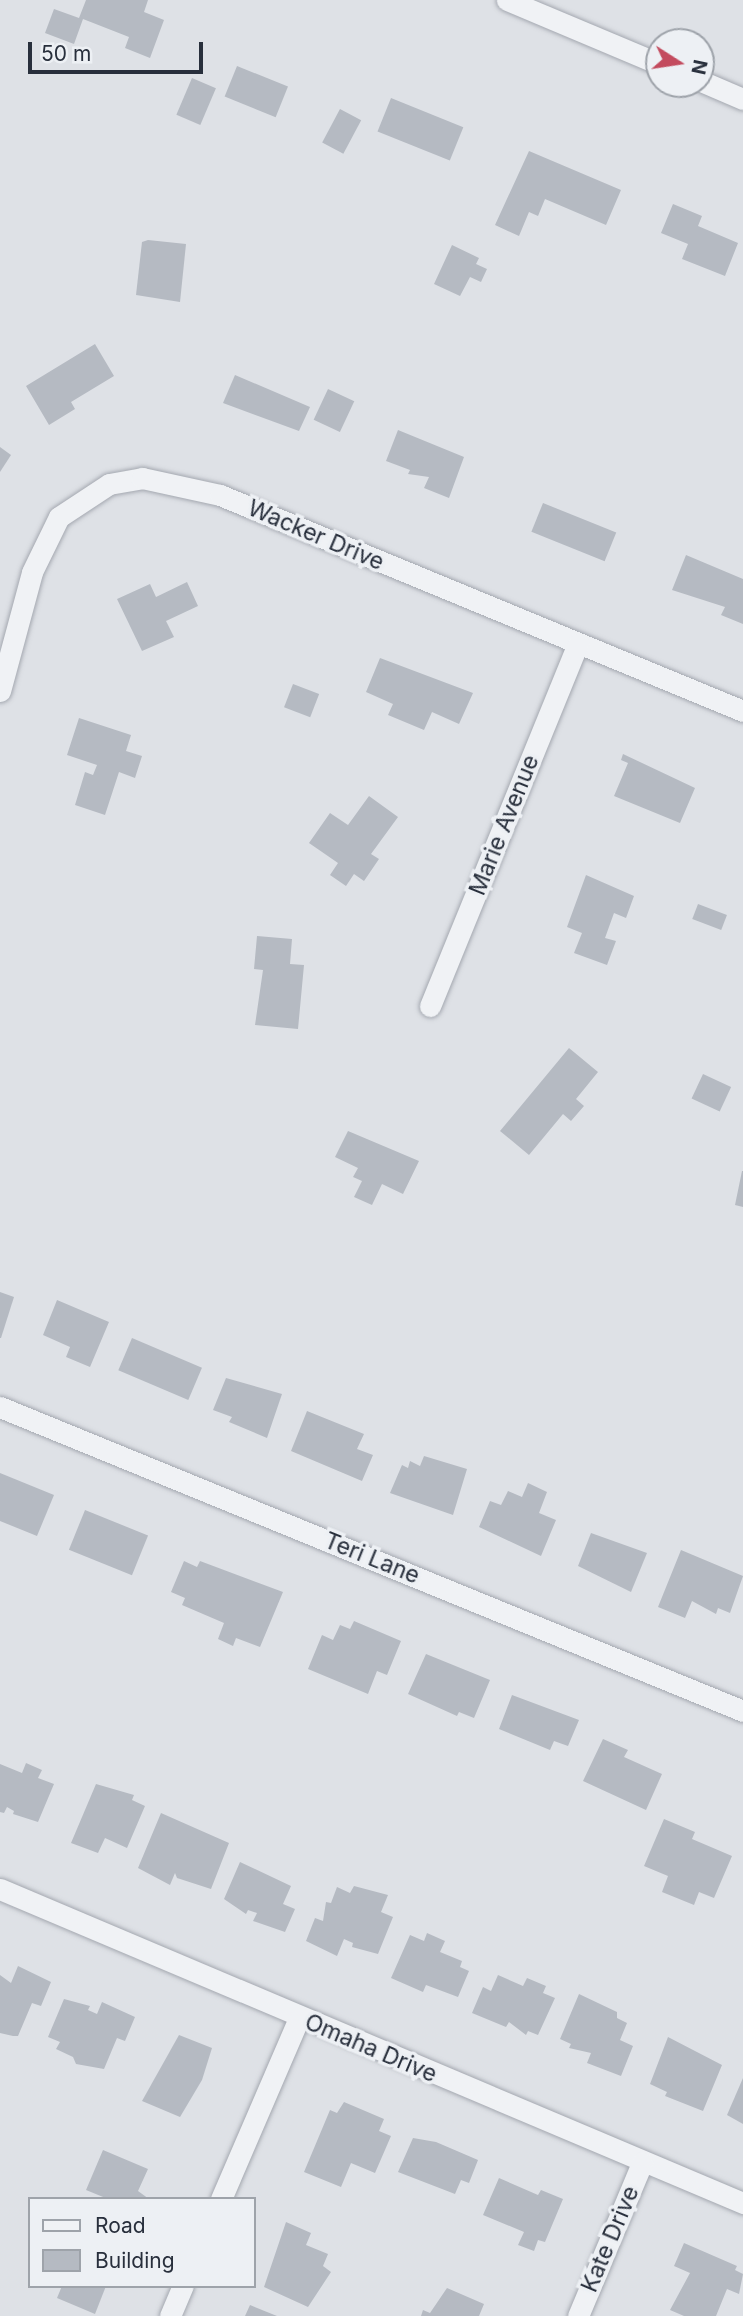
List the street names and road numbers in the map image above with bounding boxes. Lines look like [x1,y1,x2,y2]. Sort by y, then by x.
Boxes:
street label: Wacker Drive [244,494,388,576]
street label: Marie Avenue [463,751,545,899]
street label: Teri Lane [320,1526,424,1590]
street label: Omaha Drive [301,2008,441,2088]
street label: Kate Drive [575,2182,645,2296]

